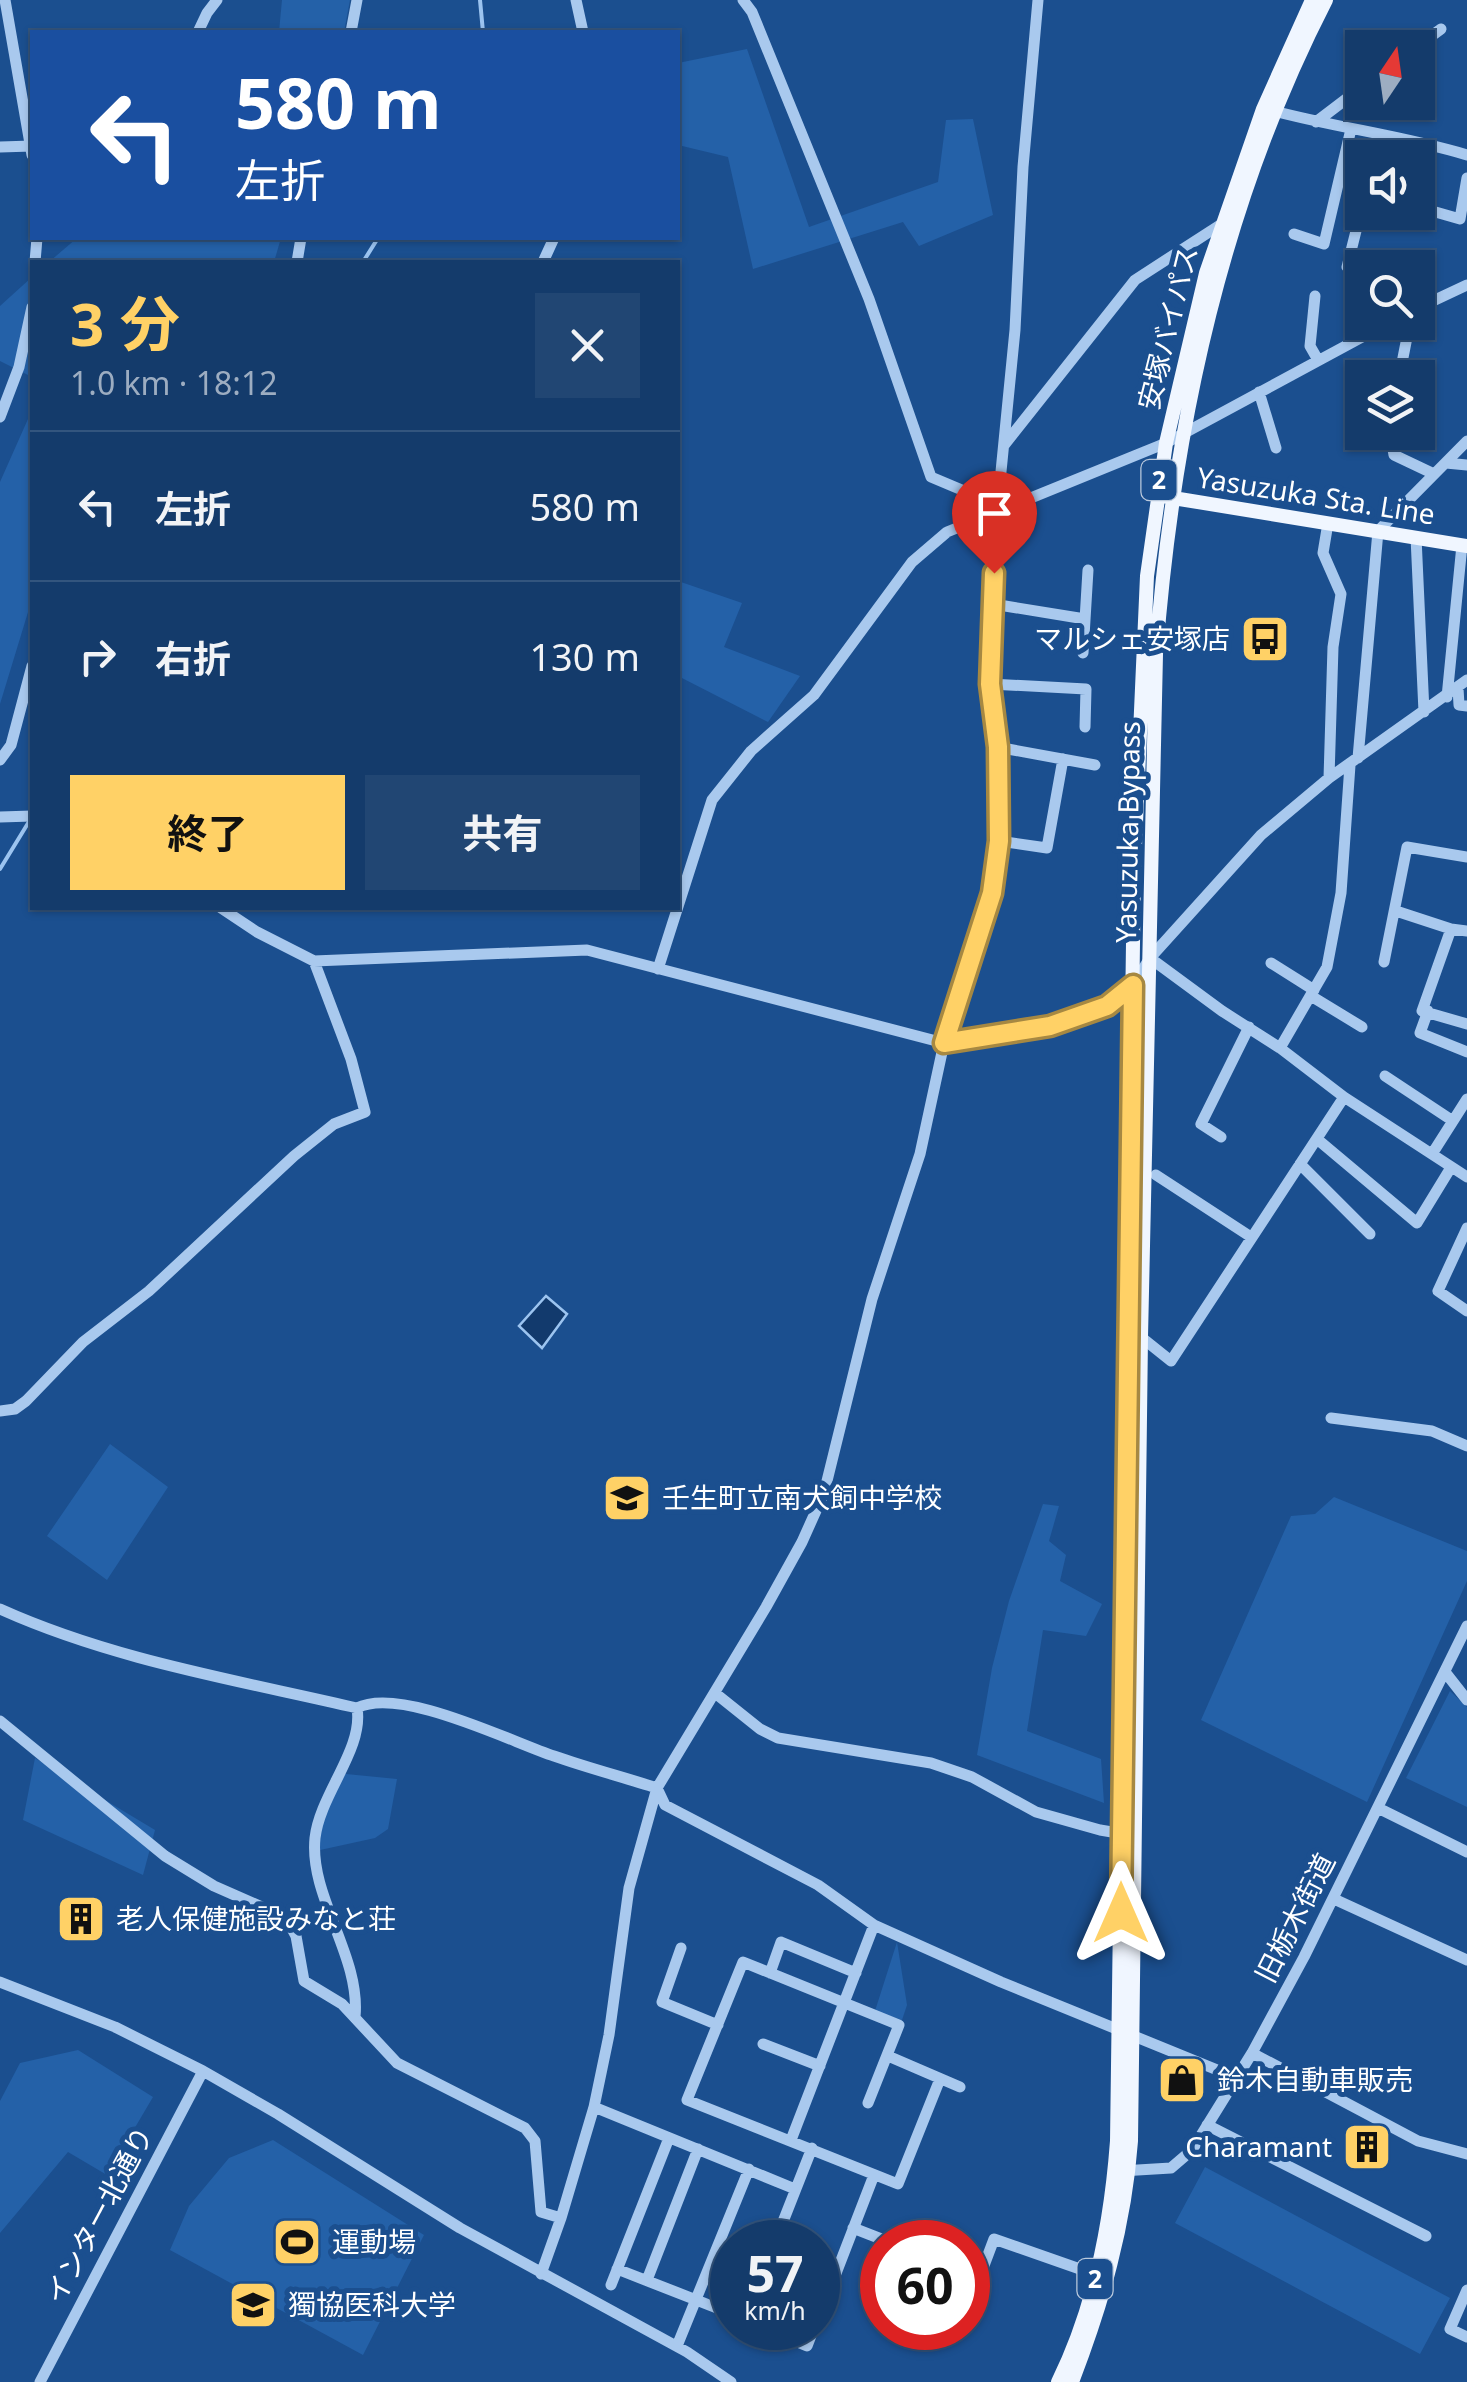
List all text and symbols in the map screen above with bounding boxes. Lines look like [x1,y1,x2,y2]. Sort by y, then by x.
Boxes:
north arrow [1345,30,1435,120]
map controls [1345,30,1435,450]
text: 580 m [235,54,442,150]
icon: left [70,70,200,200]
button: sound [1345,140,1435,230]
text: 左折 [235,149,325,210]
street label: 安塚バイパス [1128,242,1206,414]
button: search [1345,250,1435,340]
text: 3 分 [70,282,180,364]
button: close [535,293,640,398]
button: layers [1345,360,1435,450]
text: 1.0 km · 18:12 [70,361,278,404]
street label: Yasuzuka Sta. Line [1195,457,1438,533]
road number: 2 [1142,460,1176,500]
pin [952,471,1037,574]
icon: left [70,479,125,534]
text: 580 m [529,480,640,532]
text: 左折 [155,482,231,534]
icon: arrive [967,486,1022,541]
bus stop icon: マルシェ安塚店 [1239,613,1291,665]
place label: マルシェ安塚店 [1034,619,1230,657]
icon: right [70,629,125,684]
text: 130 m [529,630,640,682]
text: 右折 [155,632,231,684]
street label: Yasuzuka Bypass [1106,721,1148,943]
button: 終了 [70,775,345,890]
button: 共有 [365,775,640,890]
school or university icon: 壬生町立南犬飼中学校 [601,1472,653,1524]
place label: 壬生町立南犬飼中学校 [662,1478,942,1516]
street label: 旧栃木街道 [1245,1847,1343,1989]
position arrow [1069,1861,1173,1965]
building icon: 老人保健施設みなと荘 [55,1893,107,1945]
place label: 老人保健施設みなと荘 [116,1899,396,1937]
shop icon: 鈴木自動車販売 [1156,2054,1208,2106]
place label: 鈴木自動車販売 [1217,2060,1413,2098]
street label: インター北通り [35,2119,161,2310]
building icon: Charamant [1341,2121,1393,2173]
place label: Charamant [1185,2127,1332,2165]
sports icon: 運動場 [271,2216,323,2268]
speed limit sign: 60 [860,2220,990,2350]
place label: 運動場 [332,2222,416,2260]
text: 57 [746,2239,804,2307]
road number: 2 [1078,2259,1112,2299]
school or university icon: 獨協医科大学 [227,2279,279,2331]
place label: 獨協医科大学 [288,2285,456,2323]
text: km/h [744,2293,806,2327]

